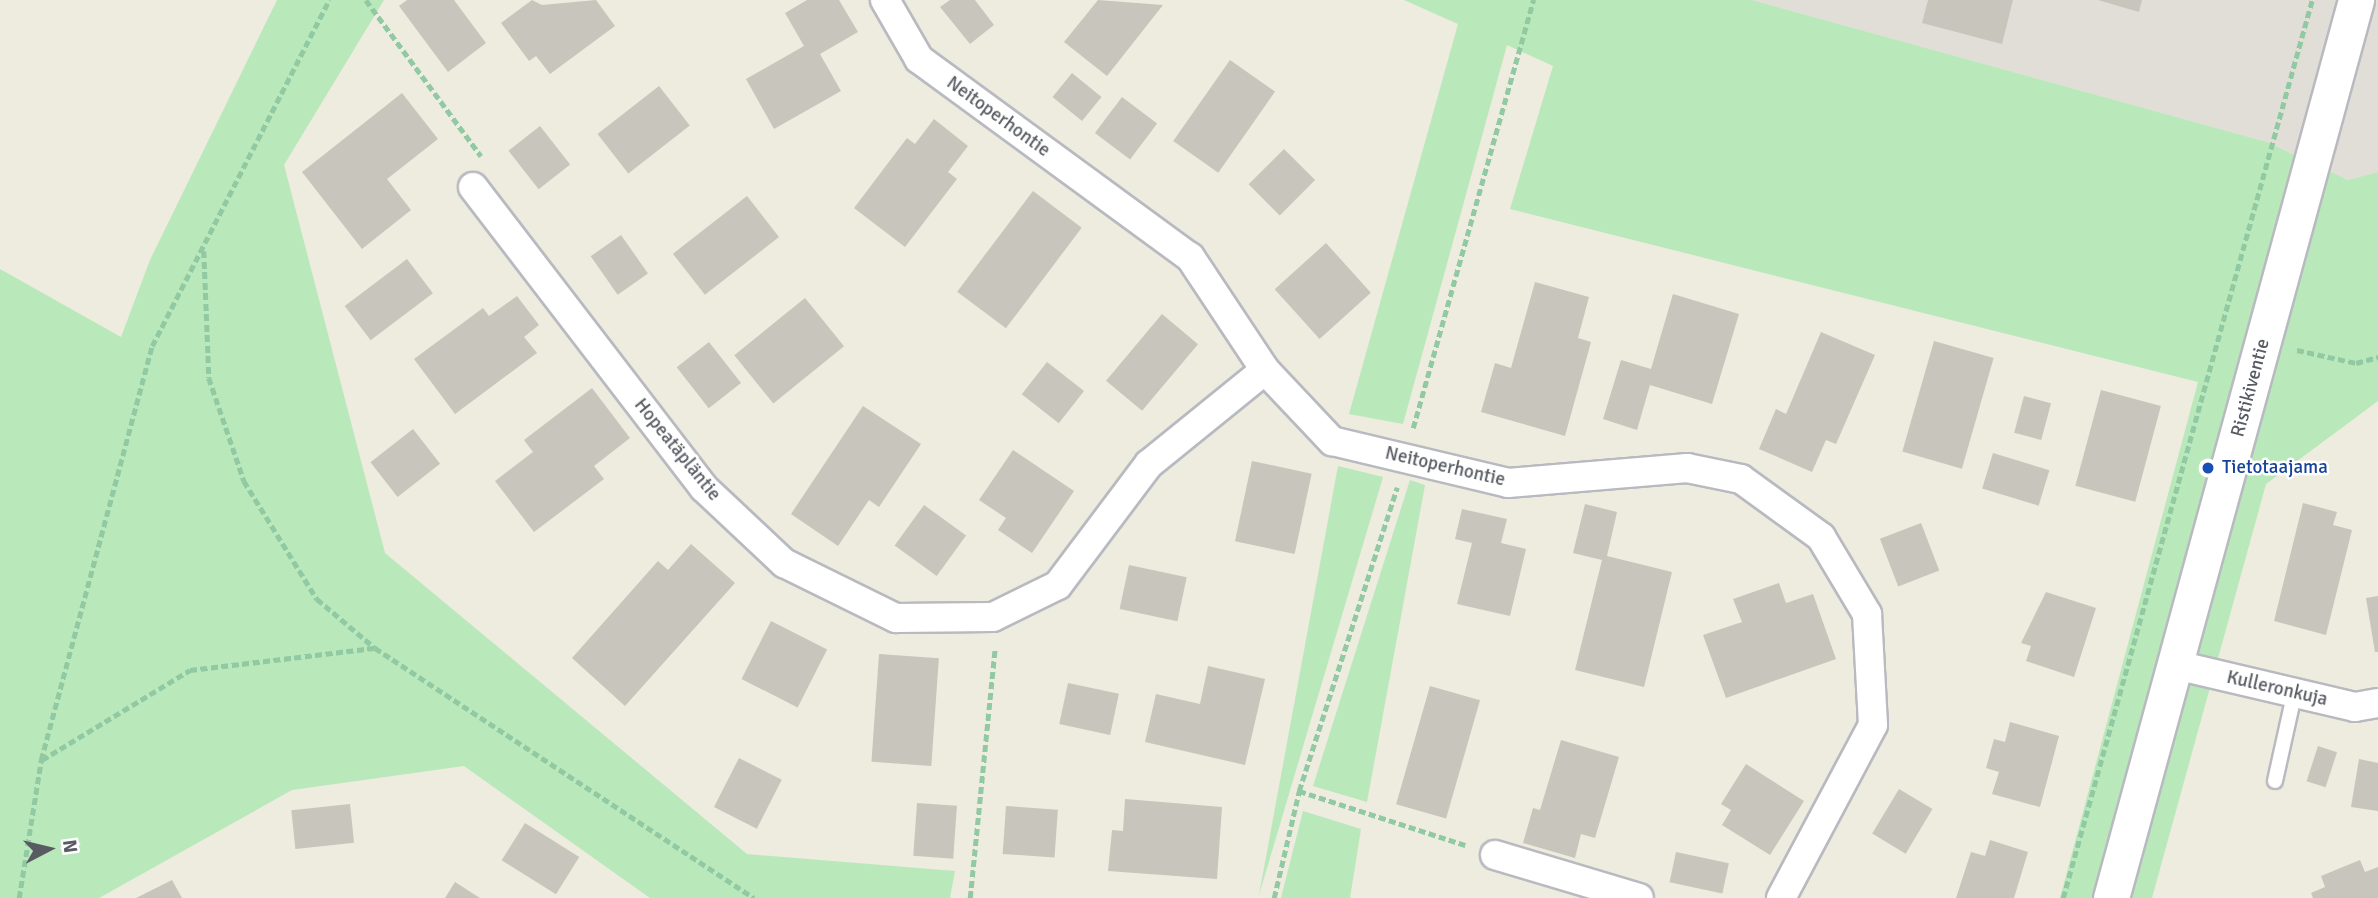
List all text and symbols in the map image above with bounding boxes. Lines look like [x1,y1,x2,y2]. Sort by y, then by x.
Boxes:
street label: Neitoperhontie [942,72,1054,162]
street label: Ristikiventie [2227,336,2275,440]
street label: Hopeatäpläntie [629,394,725,506]
street label: Neitoperhontie [1383,442,1507,492]
place label: Tietotaajama [2222,457,2328,479]
marker: Tietotaajama [2200,460,2216,476]
street label: Kulleronkuja [2224,666,2330,712]
north arrow [14,814,84,884]
text: N [57,838,83,854]

